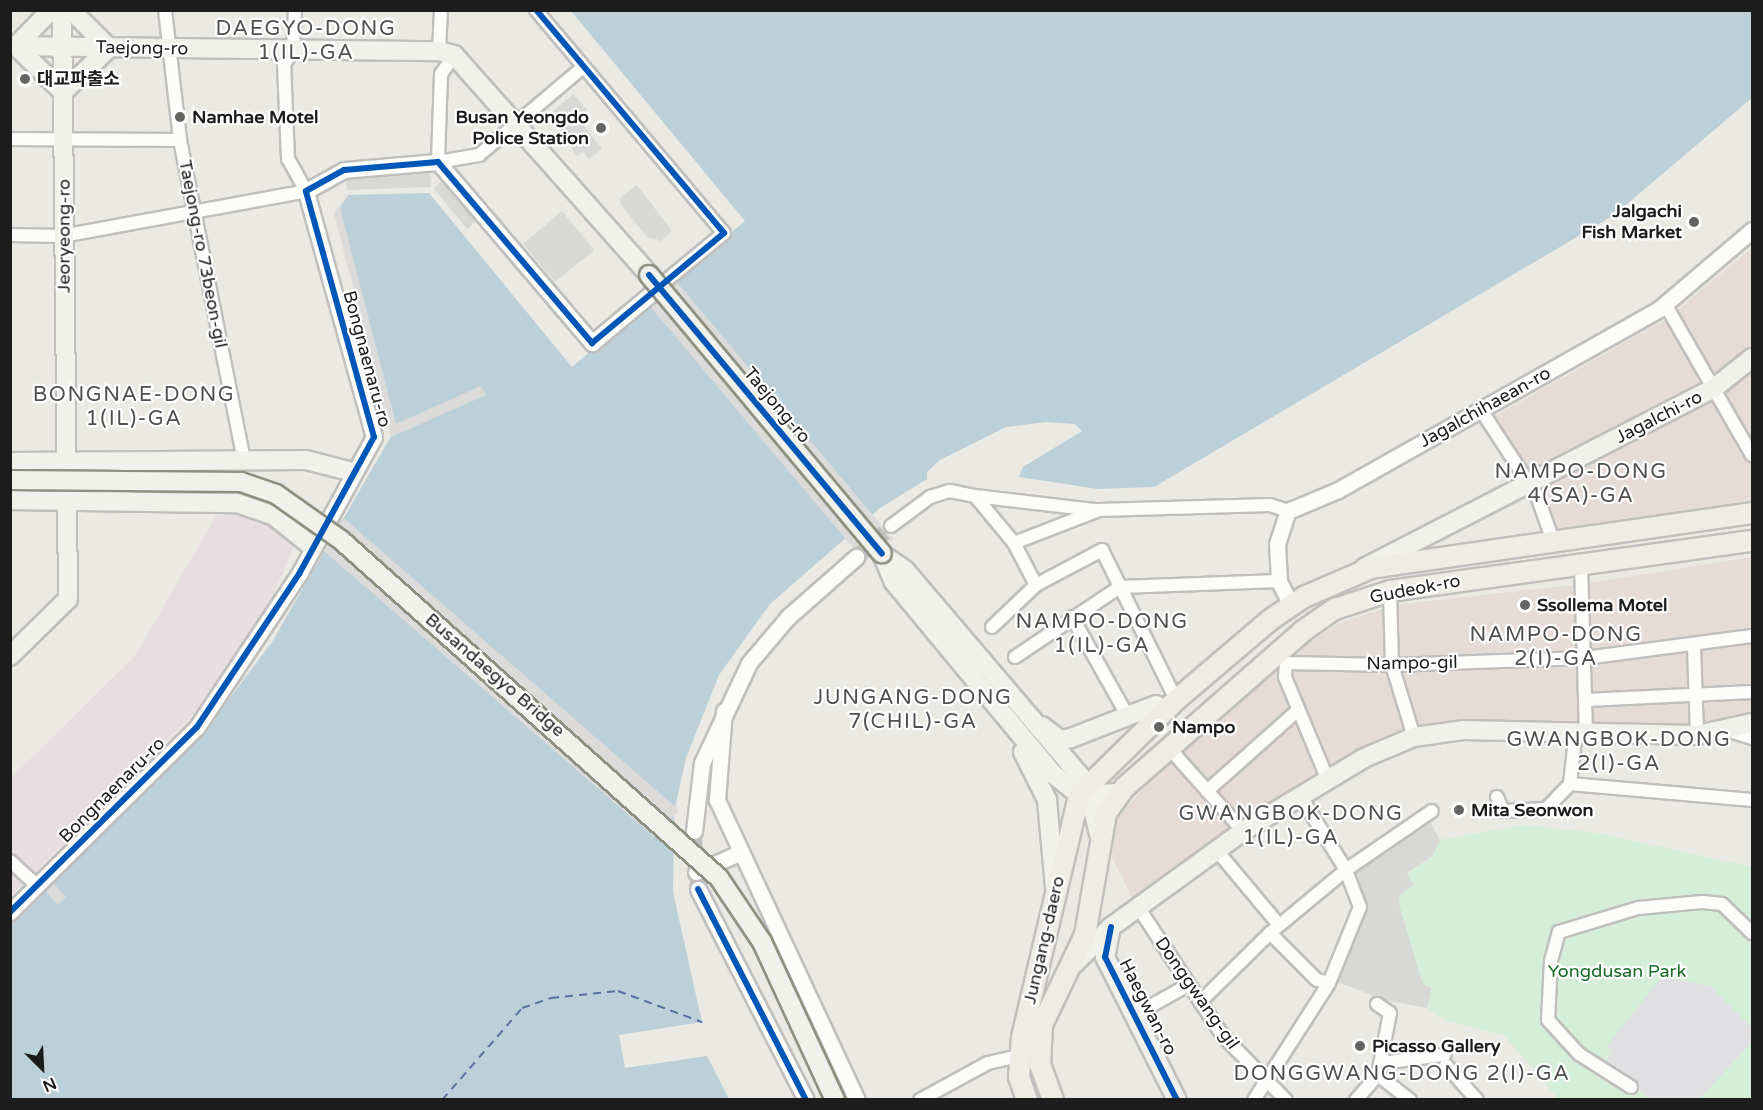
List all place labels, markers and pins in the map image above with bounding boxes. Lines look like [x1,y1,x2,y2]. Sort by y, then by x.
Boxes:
place label: 대교파출소 [37,68,120,90]
marker: 대교파출소 [18,72,32,86]
place label: Namhae Motel [192,106,318,128]
place label: Busan Yeongdo Police Station [455,107,589,150]
marker: Namhae Motel [173,110,187,124]
marker: Busan Yeongdo Police Station [594,121,608,135]
place label: Jalgachi Fish Market [1581,201,1682,244]
marker: Jalgachi Fish Market [1687,215,1701,229]
place label: Ssollema Motel [1537,594,1667,616]
marker: Ssollema Motel [1518,598,1532,612]
place label: Nampo [1172,716,1235,738]
marker: Nampo [1150,718,1168,736]
place label: Mita Seonwon [1471,799,1593,821]
marker: Mita Seonwon [1452,803,1466,817]
place label: Picasso Gallery [1372,1035,1501,1057]
marker: Picasso Gallery [1353,1039,1367,1053]

